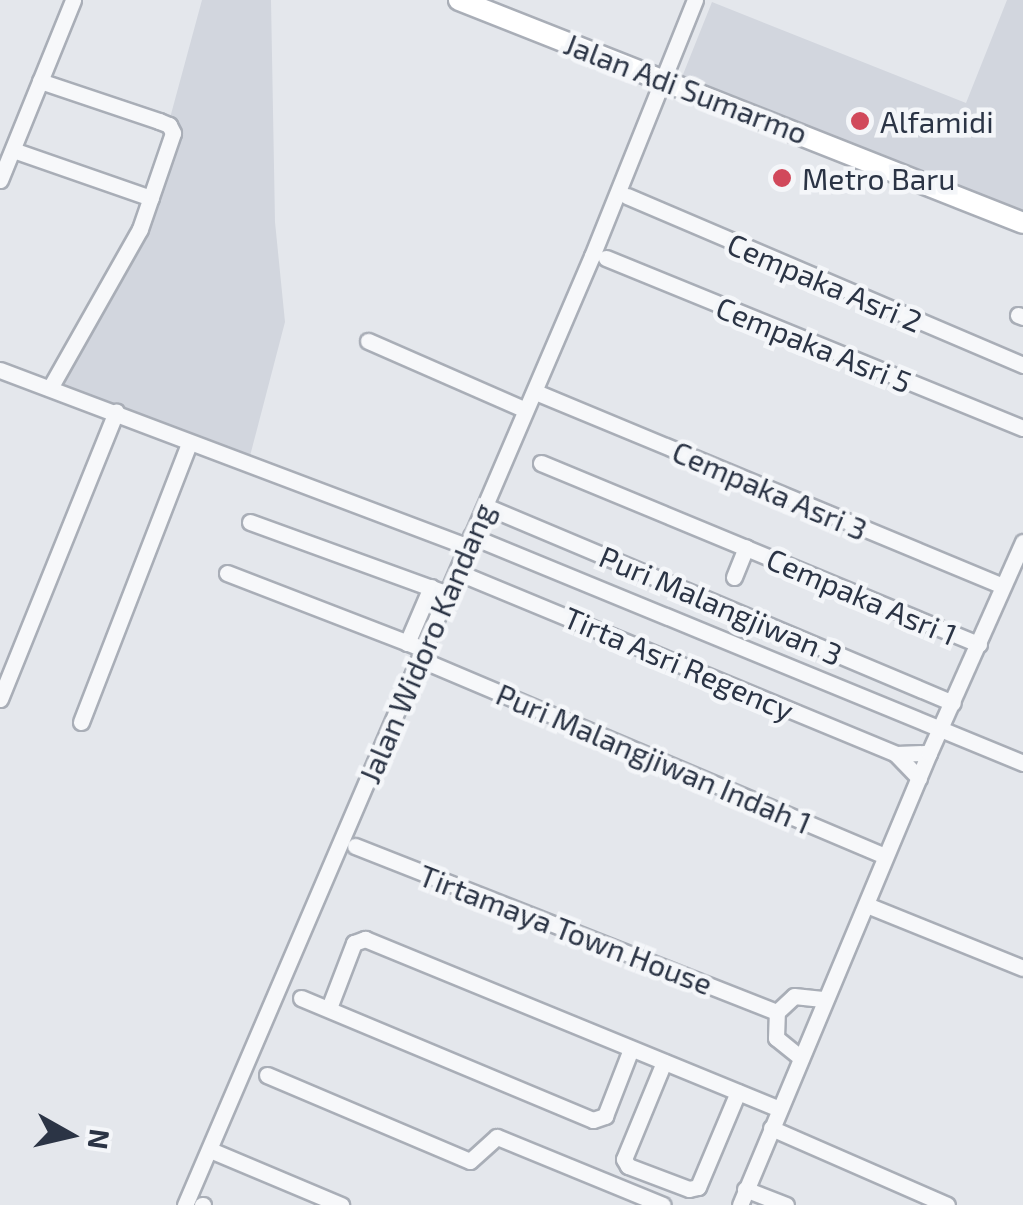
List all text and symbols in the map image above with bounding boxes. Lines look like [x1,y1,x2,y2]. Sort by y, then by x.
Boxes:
street label: Jalan Adi Sumarmo [559,25,813,151]
place label: Alfamidi [880,103,994,139]
marker: Alfamidi [849,110,871,132]
place label: Metro Baru [802,160,955,196]
marker: Metro Baru [771,167,793,189]
street label: Cempaka Asri 2 [722,225,928,339]
street label: Cempaka Asri 5 [711,288,917,400]
street label: Cempaka Asri 3 [667,433,873,547]
street label: Jalan Widoro Kandang [351,497,501,789]
street label: Puri Malangjiwan 3 [594,538,848,672]
street label: Cempaka Asri 1 [761,540,963,652]
street label: Tirta Asri Regency [558,598,800,728]
street label: Puri Malangjiwan Indah 1 [491,675,817,841]
street label: Tirtamaya Town House [414,856,718,1002]
north arrow [20,1085,120,1185]
text: N [81,1127,118,1152]

